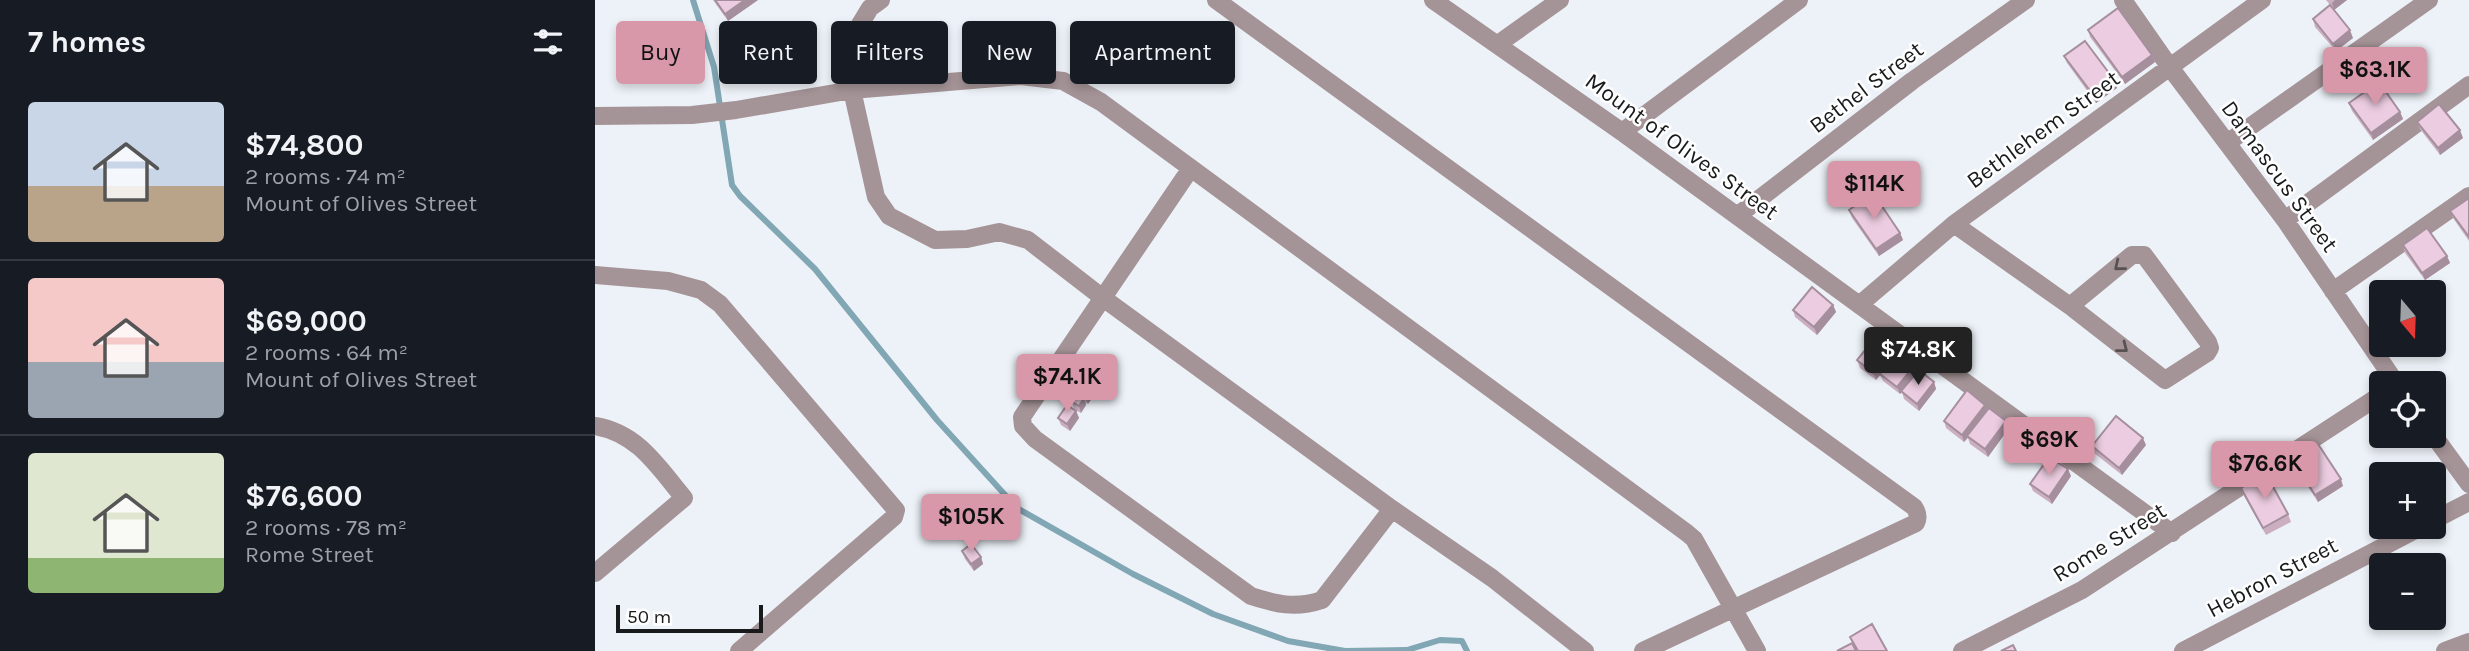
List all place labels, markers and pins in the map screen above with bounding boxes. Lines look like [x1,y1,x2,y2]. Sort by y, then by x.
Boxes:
pin: $63.1K [2318,48,2432,107]
pin: $114K [1825,162,1923,221]
pin: $74.8K [1861,328,1975,387]
pin: $74.1K [1010,354,1124,414]
pin: $69K [2008,418,2090,477]
pin: $76.6K [2208,442,2322,501]
pin: $105K [922,494,1020,554]

